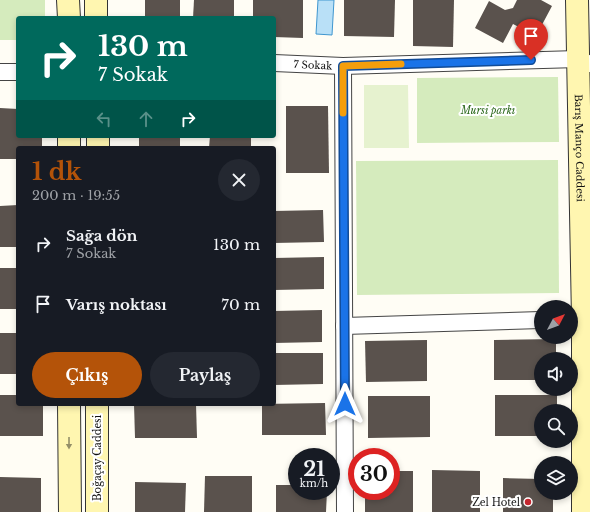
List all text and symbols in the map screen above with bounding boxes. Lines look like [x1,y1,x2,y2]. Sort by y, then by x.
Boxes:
pin [514,19,548,60]
icon: arrive [520,25,542,47]
text: 130 m [98,29,188,64]
icon: right [32,32,84,84]
street label: 7 Sokak [293,57,333,72]
text: 7 Sokak [98,64,168,86]
street label: Barış Manço Caddesi [572,94,587,203]
park label: Mursi parkı [460,104,516,117]
icon: left [93,108,115,130]
icon: ahead [135,108,157,130]
icon: right [177,108,199,130]
text: 1 dk [32,157,81,186]
button: close [218,159,260,201]
text: 200 m · 19:55 [32,187,120,204]
text: Sağa dön [66,226,138,245]
icon: right [32,233,54,255]
text: 130 m [213,235,260,254]
text: 7 Sokak [66,245,116,262]
icon: arrive [32,293,54,315]
text: Varış noktası [66,295,167,314]
text: 70 m [221,295,260,314]
north arrow [534,300,578,344]
map controls [534,300,578,500]
button: Çıkış [32,352,142,398]
button: Paylaş [150,352,260,398]
button: sound [534,352,578,396]
position arrow [324,383,366,425]
button: search [534,404,578,448]
street label: Boğaçay Caddesi [91,414,104,501]
one-way arrow [66,437,72,450]
speed limit sign: 30 [348,448,400,500]
button: layers [534,456,578,500]
text: 21 [303,457,325,481]
text: km/h [300,477,328,490]
place label: Zel Hotel [472,496,520,509]
marker: Zel Hotel [523,497,533,507]

